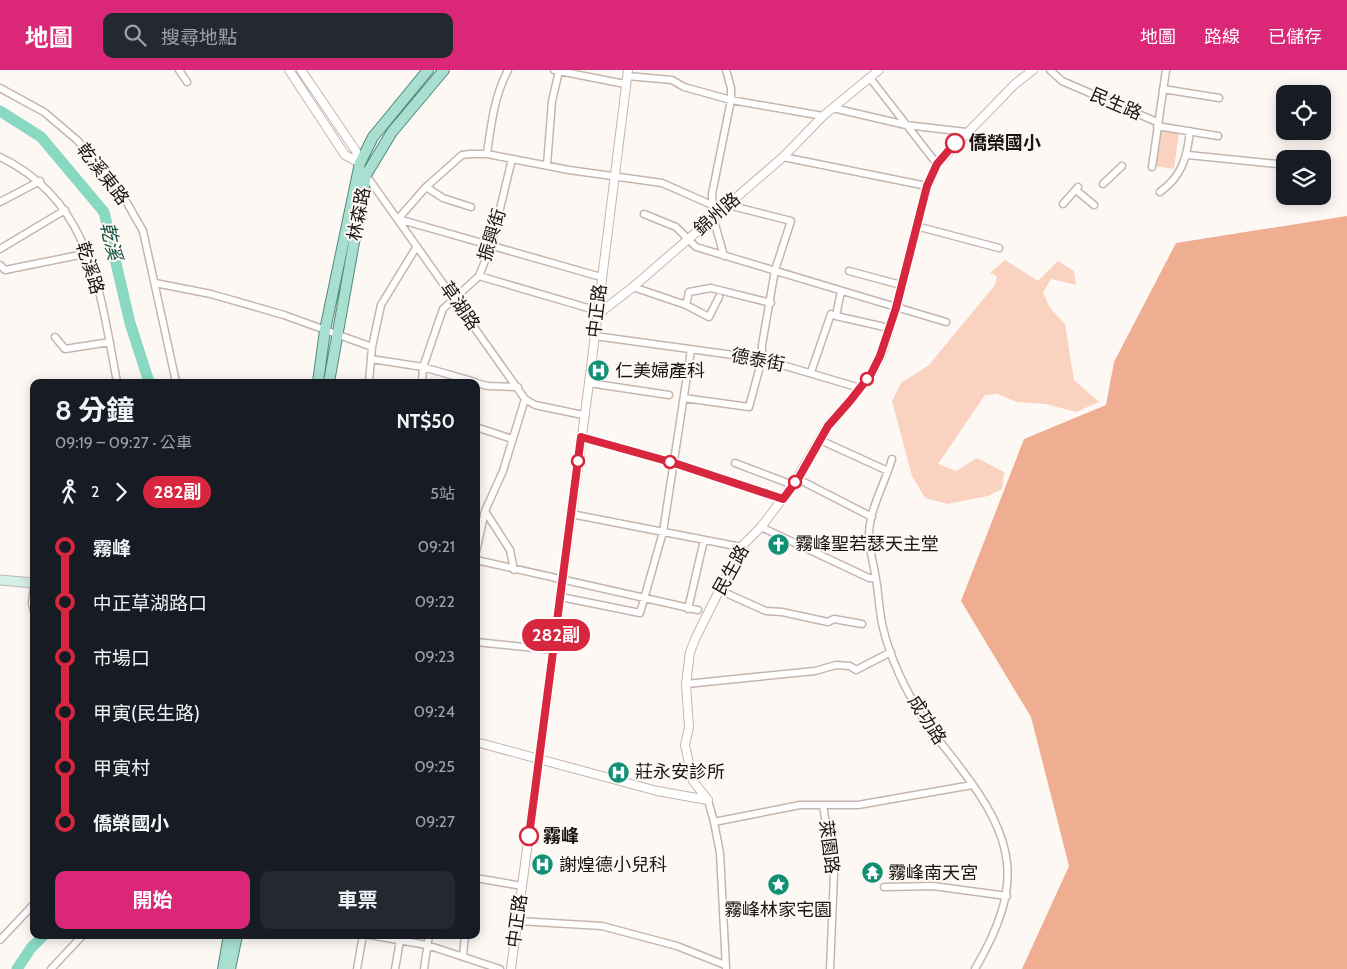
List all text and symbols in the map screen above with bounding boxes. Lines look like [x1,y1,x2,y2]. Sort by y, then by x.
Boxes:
search box [103,13,453,58]
icon: search [121,21,149,49]
text: 地圖 [25,23,73,52]
text: 搜尋地點 [161,26,237,49]
text: 地圖 [1140,26,1176,48]
text: 路線 [1204,26,1240,48]
text: 已儲存 [1268,26,1322,48]
street label: 民生路 [1087,83,1145,125]
map controls [1276,85,1331,205]
button: locate [1276,85,1331,140]
place label: 僑榮國小 [968,132,1041,154]
marker: 僑榮國小 [945,133,965,153]
street label: 乾溪東路 [72,139,134,209]
button: layers [1276,150,1331,205]
street label: 林森路 [343,185,375,243]
street label: 錦州路 [689,188,745,240]
street label: 振興街 [474,206,510,264]
water label: 乾溪 [96,220,127,265]
street label: 乾溪路 [72,239,108,297]
street label: 草湖路 [436,278,484,334]
street label: 中正路 [583,283,611,339]
street label: 德泰街 [729,344,787,376]
hospital icon: 仁美婦產科 [587,359,611,383]
place label: 仁美婦產科 [615,360,705,382]
unlabelled marker [860,372,874,386]
text: 8 分鐘 [55,393,134,427]
text: NT$50 [396,410,455,433]
text: 09:19 – 09:27 · 公車 [55,433,192,452]
unlabelled marker [571,454,585,468]
unlabelled marker [663,455,677,469]
unlabelled marker [788,475,802,489]
icon: walk [55,478,83,506]
icon: forward [107,478,135,506]
text: 282副 [153,481,201,503]
text: 2 [91,482,99,501]
text: 5站 [430,484,455,503]
church icon: 霧峰聖若瑟天主堂 [767,532,791,556]
place label: 霧峰聖若瑟天主堂 [795,533,939,555]
text: 霧峰 [93,537,131,560]
text: 09:21 [418,537,455,556]
street label: 民生路 [708,541,754,599]
text: 中正草湖路口 [93,592,207,615]
text: 09:22 [415,592,455,611]
line badge: 282副 [521,619,591,651]
text: 282副 [532,624,580,646]
text: 市場口 [93,647,150,670]
text: 09:23 [414,647,455,666]
street label: 成功路 [903,691,951,749]
text: 甲寅(民生路) [93,702,200,725]
text: 09:24 [414,702,455,721]
text: 甲寅村 [93,757,150,780]
text: 09:25 [414,757,455,776]
hospital icon: 莊永安診所 [607,760,631,784]
place label: 莊永安診所 [635,761,725,783]
text: 僑榮國小 [93,812,169,835]
text: 09:27 [415,812,455,831]
street label: 萊園路 [815,819,843,875]
place label: 霧峰 [543,825,579,847]
marker: 霧峰 [519,826,539,846]
hospital icon: 謝煌德小兒科 [531,853,555,877]
place label: 謝煌德小兒科 [559,854,667,876]
temple icon: 霧峰南天宮 [860,861,884,885]
place label: 霧峰南天宮 [888,862,978,884]
button: 開始 [55,871,250,929]
button: 車票 [260,871,455,929]
place icon: 霧峰林家宅園 [766,873,790,897]
street label: 中正路 [502,893,532,949]
place label: 霧峰林家宅園 [724,899,832,921]

